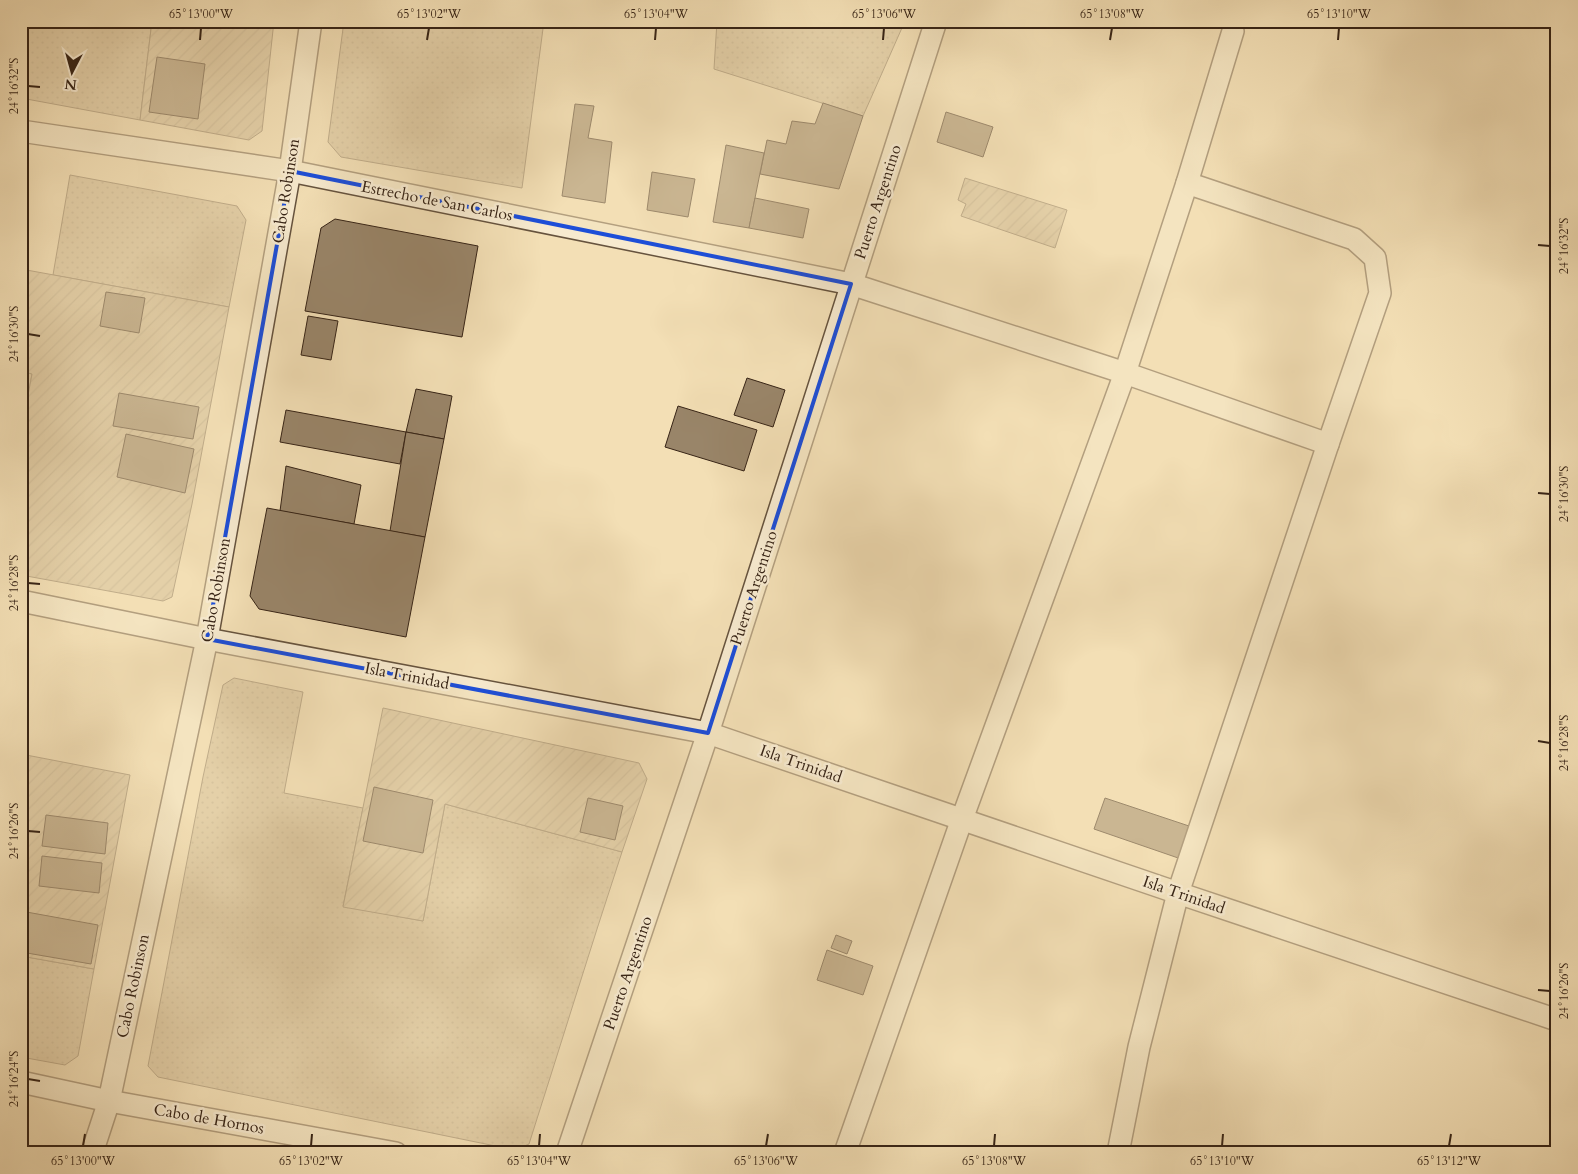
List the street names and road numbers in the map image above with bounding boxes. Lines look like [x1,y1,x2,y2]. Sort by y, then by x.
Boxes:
street label: Cabo Robinson [267,137,305,245]
street label: Puerto Argentino [849,142,907,262]
street label: Estrecho de San Carlos [359,176,515,226]
street label: Puerto Argentino [725,528,783,648]
street label: Cabo Robinson [196,536,236,644]
street label: Isla Trinidad [363,657,452,695]
street label: Isla Trinidad [757,740,846,789]
street label: Isla Trinidad [1140,871,1229,920]
street label: Puerto Argentino [598,913,658,1033]
street label: Cabo Robinson [111,932,155,1040]
street label: Cabo de Hornos [152,1098,266,1140]

